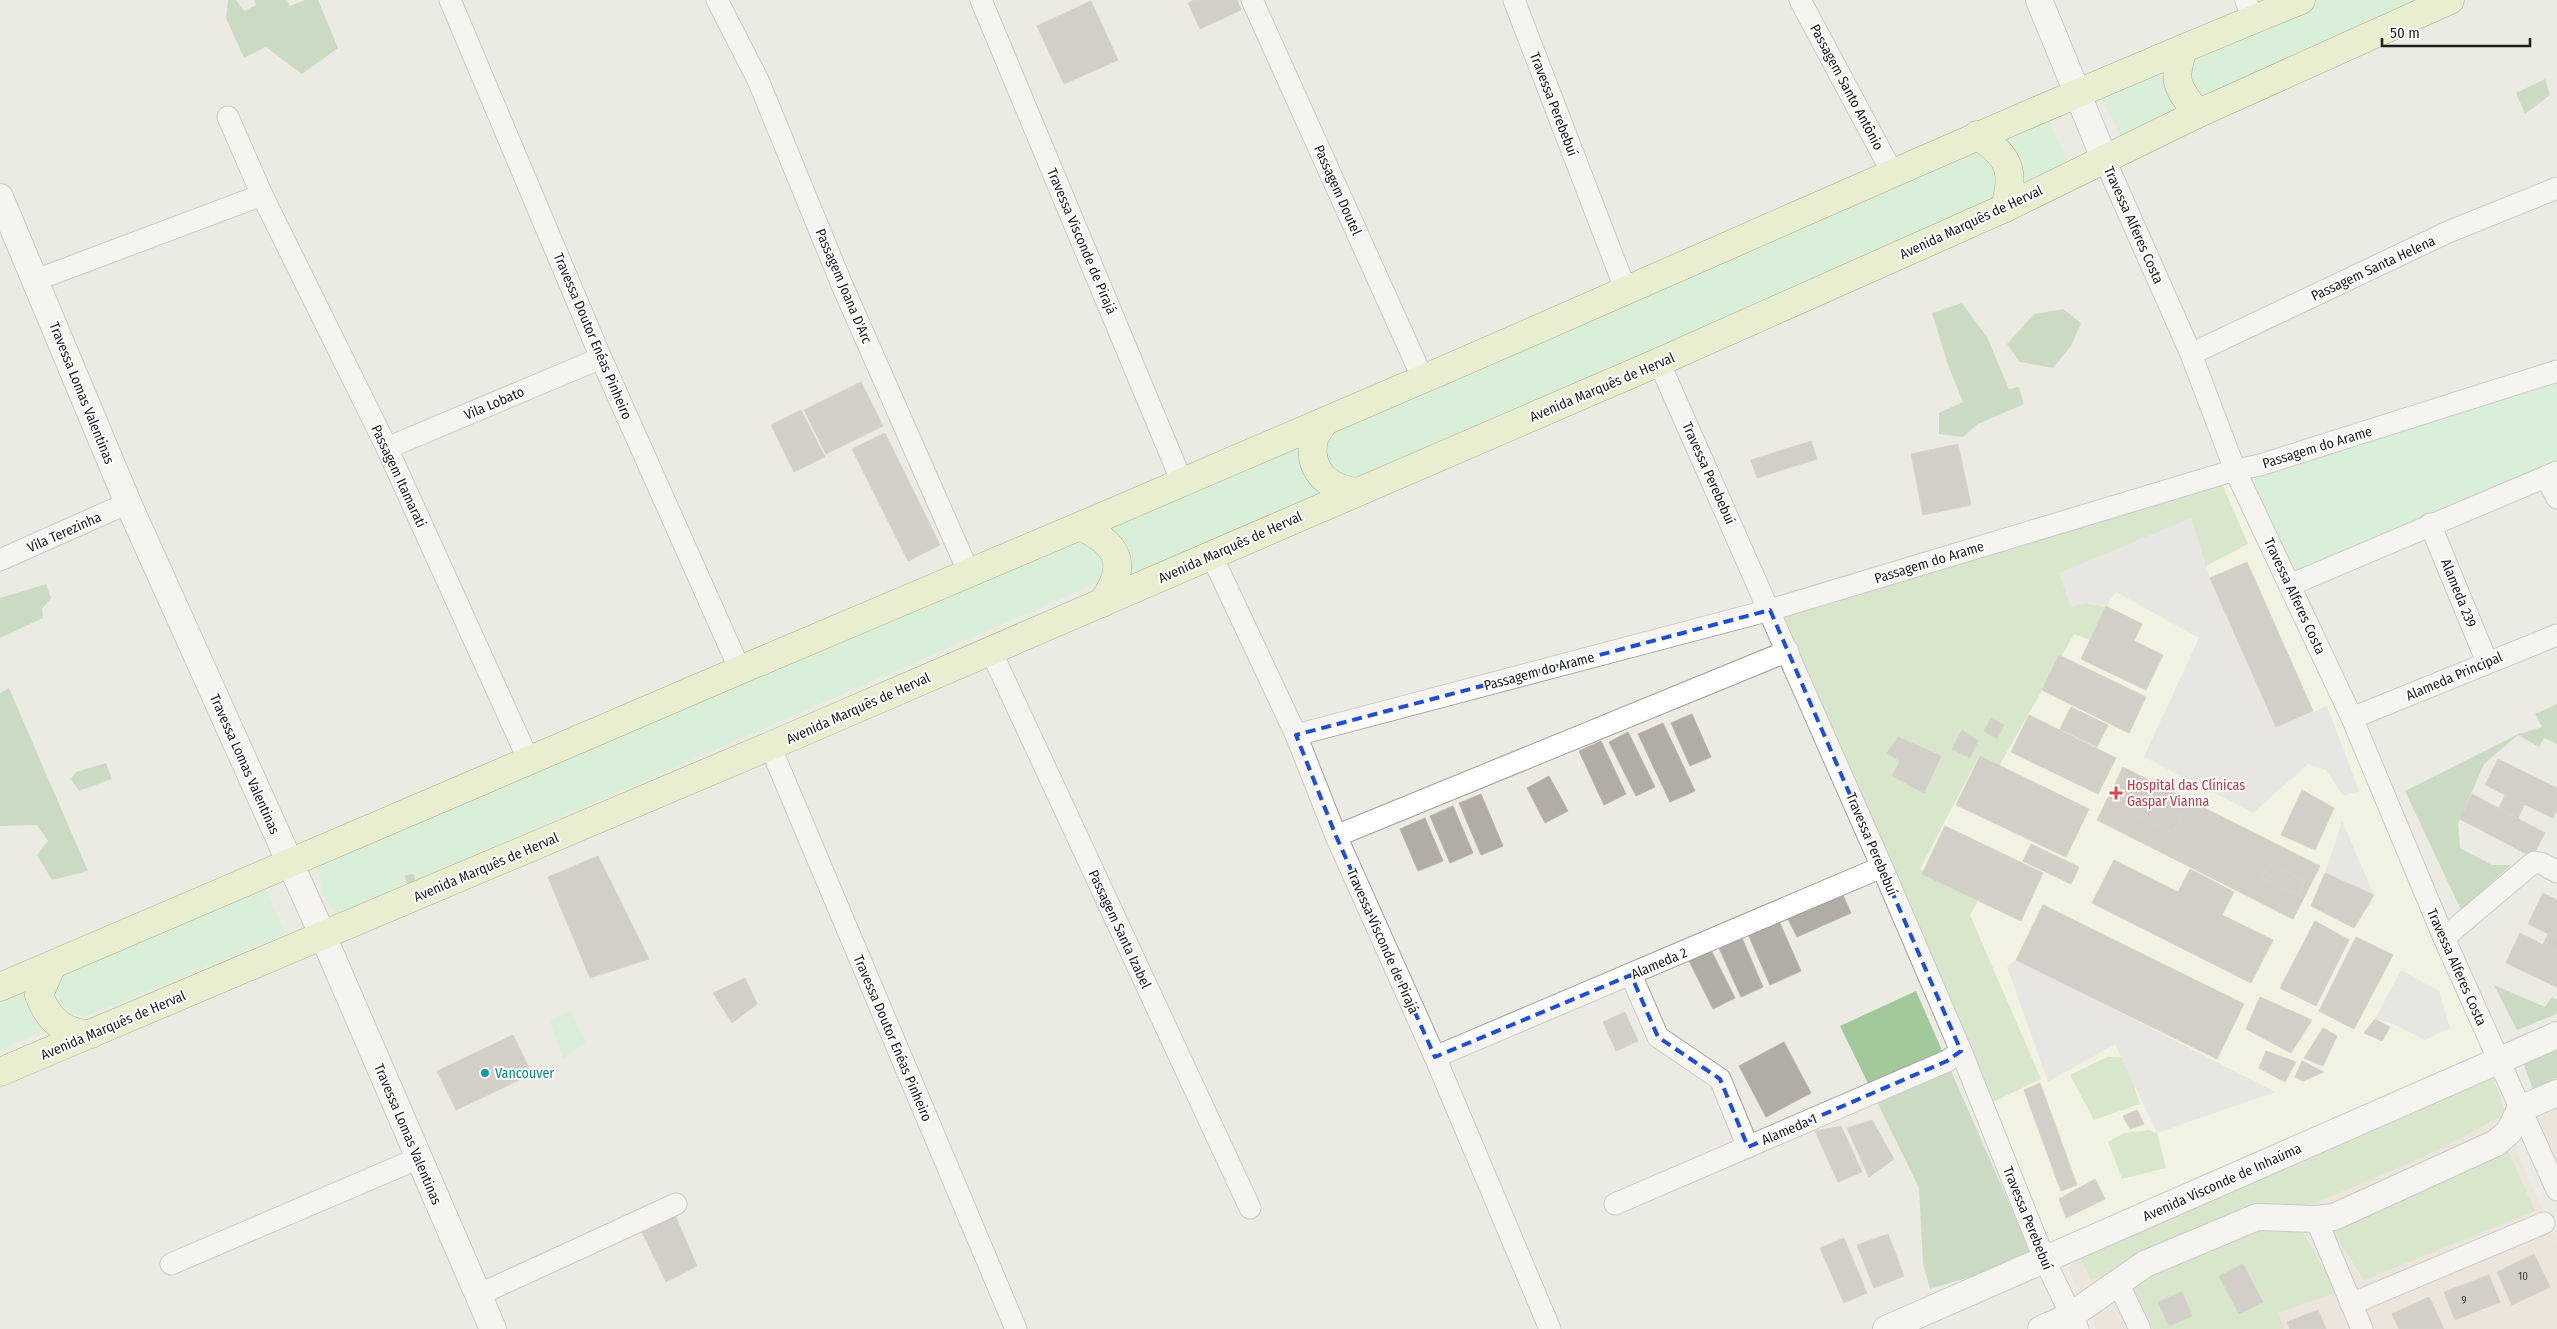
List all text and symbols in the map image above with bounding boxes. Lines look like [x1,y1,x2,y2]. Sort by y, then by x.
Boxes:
scale bar [2382,15,2530,47]
street label: Passagem Santo Antônio [1806,21,1887,153]
text: 50 m [2390,24,2420,42]
street label: Travessa Perebebuí [1526,50,1581,159]
street label: Passagem Doutel [1310,142,1365,238]
street label: Travessa Alferes Costa [2100,164,2167,287]
street label: Travessa Visconde de Pirajá [1043,166,1120,317]
street label: Avenida Marquês de Herval [1897,182,2046,263]
street label: Passagem Joana D'Arc [812,226,875,346]
street label: Passagem Santa Helena [2308,232,2438,305]
street label: Travessa Doutor Enéas Pinheiro [550,250,635,422]
street label: Travessa Lomas Valentinas [45,320,118,467]
street label: Avenida Marquês de Herval [1527,349,1677,426]
street label: Vila Lobato [462,383,527,424]
street label: Travessa Perebebuí [1678,419,1739,527]
street label: Passagem Itamarati [367,422,430,530]
street label: Passagem do Arame [2260,423,2374,472]
street label: Avenida Marquês de Herval [1156,508,1305,587]
street label: Vila Terezinha [25,509,104,556]
street label: Travessa Alferes Costa [2260,535,2329,657]
street label: Passagem do Arame [1872,538,1986,587]
street label: Alameda 239 [2437,556,2480,630]
street label: Alameda Principal [2403,648,2505,704]
street label: Passagem do Arame [1482,649,1596,694]
street label: Avenida Marquês de Herval [784,669,933,748]
street label: Travessa Lomas Valentinas [206,691,283,837]
place label: Hospital das Clínicas Gaspar Vianna [2127,777,2245,810]
marker: Hospital das Clínicas Gaspar Vianna [2109,786,2123,800]
street label: Travessa Perebebuí [1842,790,1901,899]
street label: Avenida Marquês de Herval [411,829,561,906]
street label: Travessa Visconde de Pirajá [1343,866,1422,1017]
street label: Passagem Santa Izabel [1085,867,1155,991]
street label: Travessa Alferes Costa [2423,906,2490,1029]
street label: Alameda 2 [1629,944,1690,983]
street label: Travessa Doutor Enéas Pinheiro [850,952,935,1124]
street label: Avenida Marquês de Herval [38,987,188,1064]
street label: Travessa Lomas Valentinas [370,1061,445,1207]
place label: Vancouver [495,1065,554,1082]
marker: Vancouver [479,1067,491,1079]
street label: Alameda 1 [1759,1110,1820,1149]
street label: Avenida Visconde de Inhaúma [2140,1140,2304,1225]
street label: Travessa Perebebuí [1999,1164,2056,1273]
house number: 10 [2518,1270,2528,1283]
house number: 9 [2461,1294,2467,1307]

